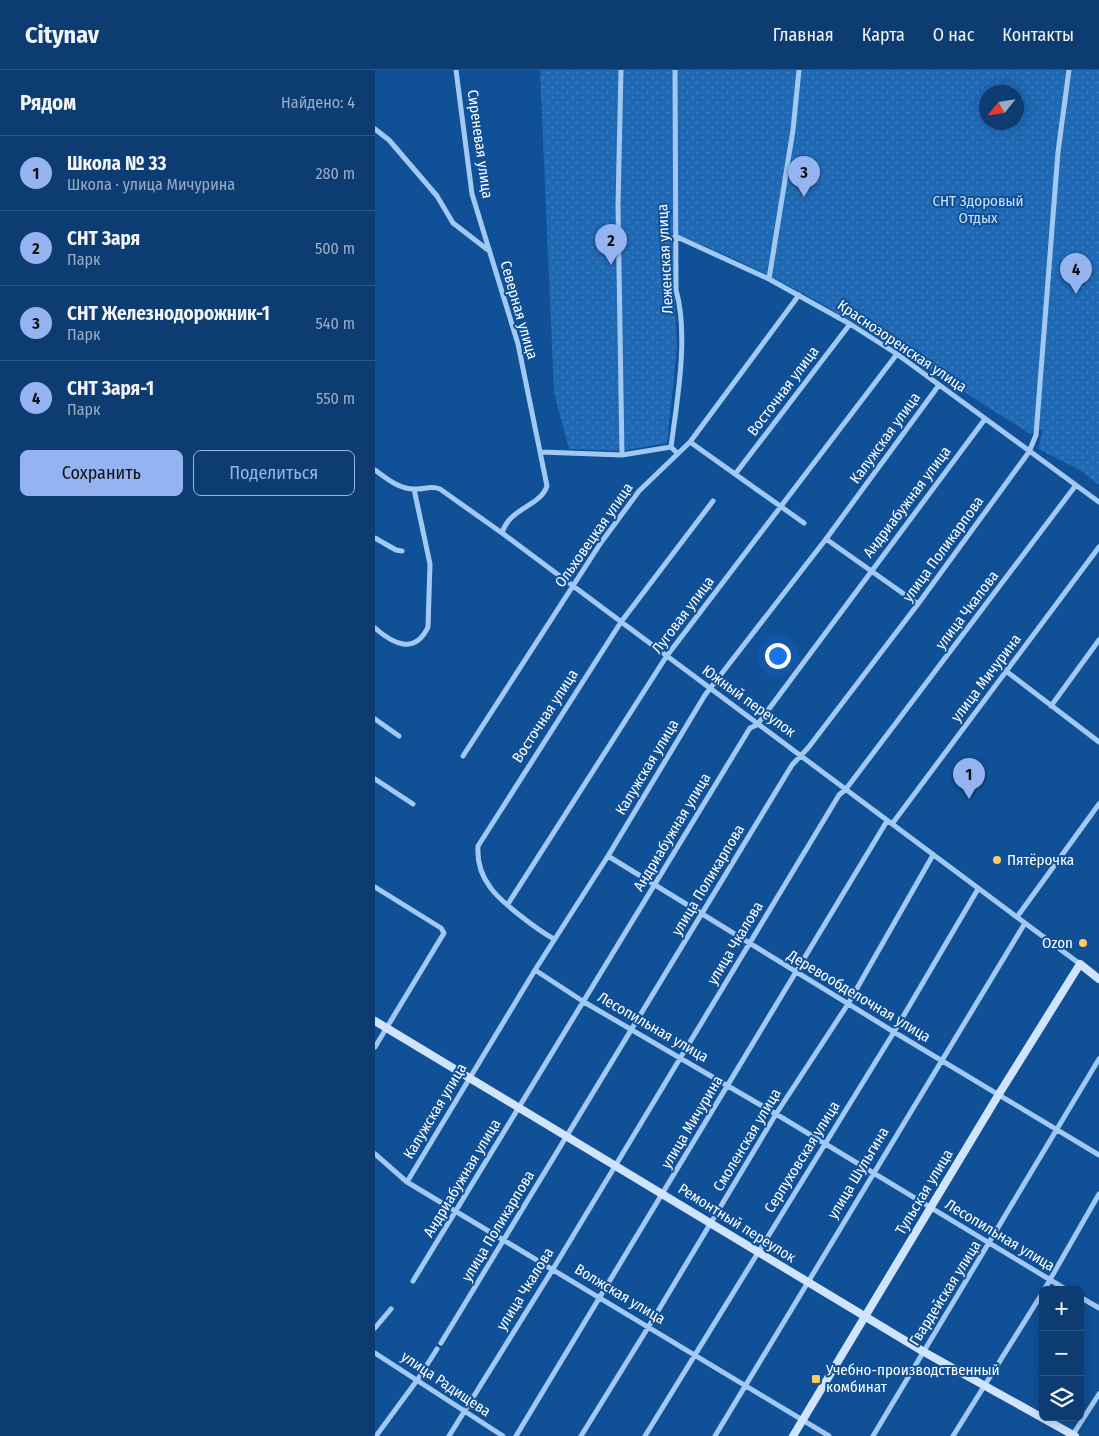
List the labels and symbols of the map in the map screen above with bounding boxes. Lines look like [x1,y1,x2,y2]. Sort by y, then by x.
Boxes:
north arrow [979,85,1024,130]
street label: Сиреневая улица [463,89,497,199]
pin: 3 [788,156,820,197]
park label: СНТ Здоровый Отдых [932,192,1024,227]
street label: Леженская улица [653,204,677,314]
pin: 2 [595,224,627,265]
pin: 4 [1060,253,1092,294]
street label: Северная улица [496,259,542,361]
street label: Краснозоренская улица [834,296,970,396]
street label: Восточная улица [743,343,823,439]
street label: Калужская улица [846,389,924,487]
street label: Андриабужная улица [859,443,955,561]
street label: Ольховецкая улица [551,479,637,591]
street label: улица Поликарпова [899,493,987,605]
street label: улица Чкалова [932,567,1002,653]
street label: Луговая улица [648,573,718,657]
street label: улица Мичурина [947,631,1025,725]
your location [765,643,791,669]
street label: Южный переулок [699,661,799,741]
street label: Восточная улица [508,666,582,766]
street label: Калужская улица [611,716,683,818]
pin: 1 [953,758,985,799]
street label: Андриабужная улица [630,770,714,894]
street label: улица Поликарпова [668,821,748,939]
place label: Пятёрочка [1007,851,1074,869]
marker: Пятёрочка [991,854,1003,866]
street label: улица Чкалова [703,898,767,988]
place label: Ozon [1042,934,1073,952]
marker: Ozon [1077,937,1089,949]
street label: Деревообделочная улица [783,946,934,1046]
street label: Лесопильная улица [594,988,712,1066]
street label: Калужская улица [399,1060,471,1162]
street label: улица Мичурина [657,1072,727,1172]
street label: Смоленская улица [709,1085,785,1195]
street label: Серпуховская улица [760,1098,844,1216]
street label: Андриабужная улица [420,1116,504,1240]
street label: улица Шульгина [824,1124,892,1222]
street label: Тульская улица [891,1146,957,1238]
street label: улица Поликарпова [458,1167,538,1285]
street label: Ремонтный переулок [675,1180,799,1266]
street label: Лесопильная улица [942,1195,1058,1275]
street label: Гвардейская улица [905,1237,985,1349]
street label: улица Чкалова [493,1244,557,1334]
street label: Волжская улица [572,1260,668,1328]
street label: улица Радищева [398,1347,494,1421]
place label: Учебно-производственный комбинат [825,1361,1000,1396]
marker: Учебно-производственный комбинат [810,1373,822,1385]

